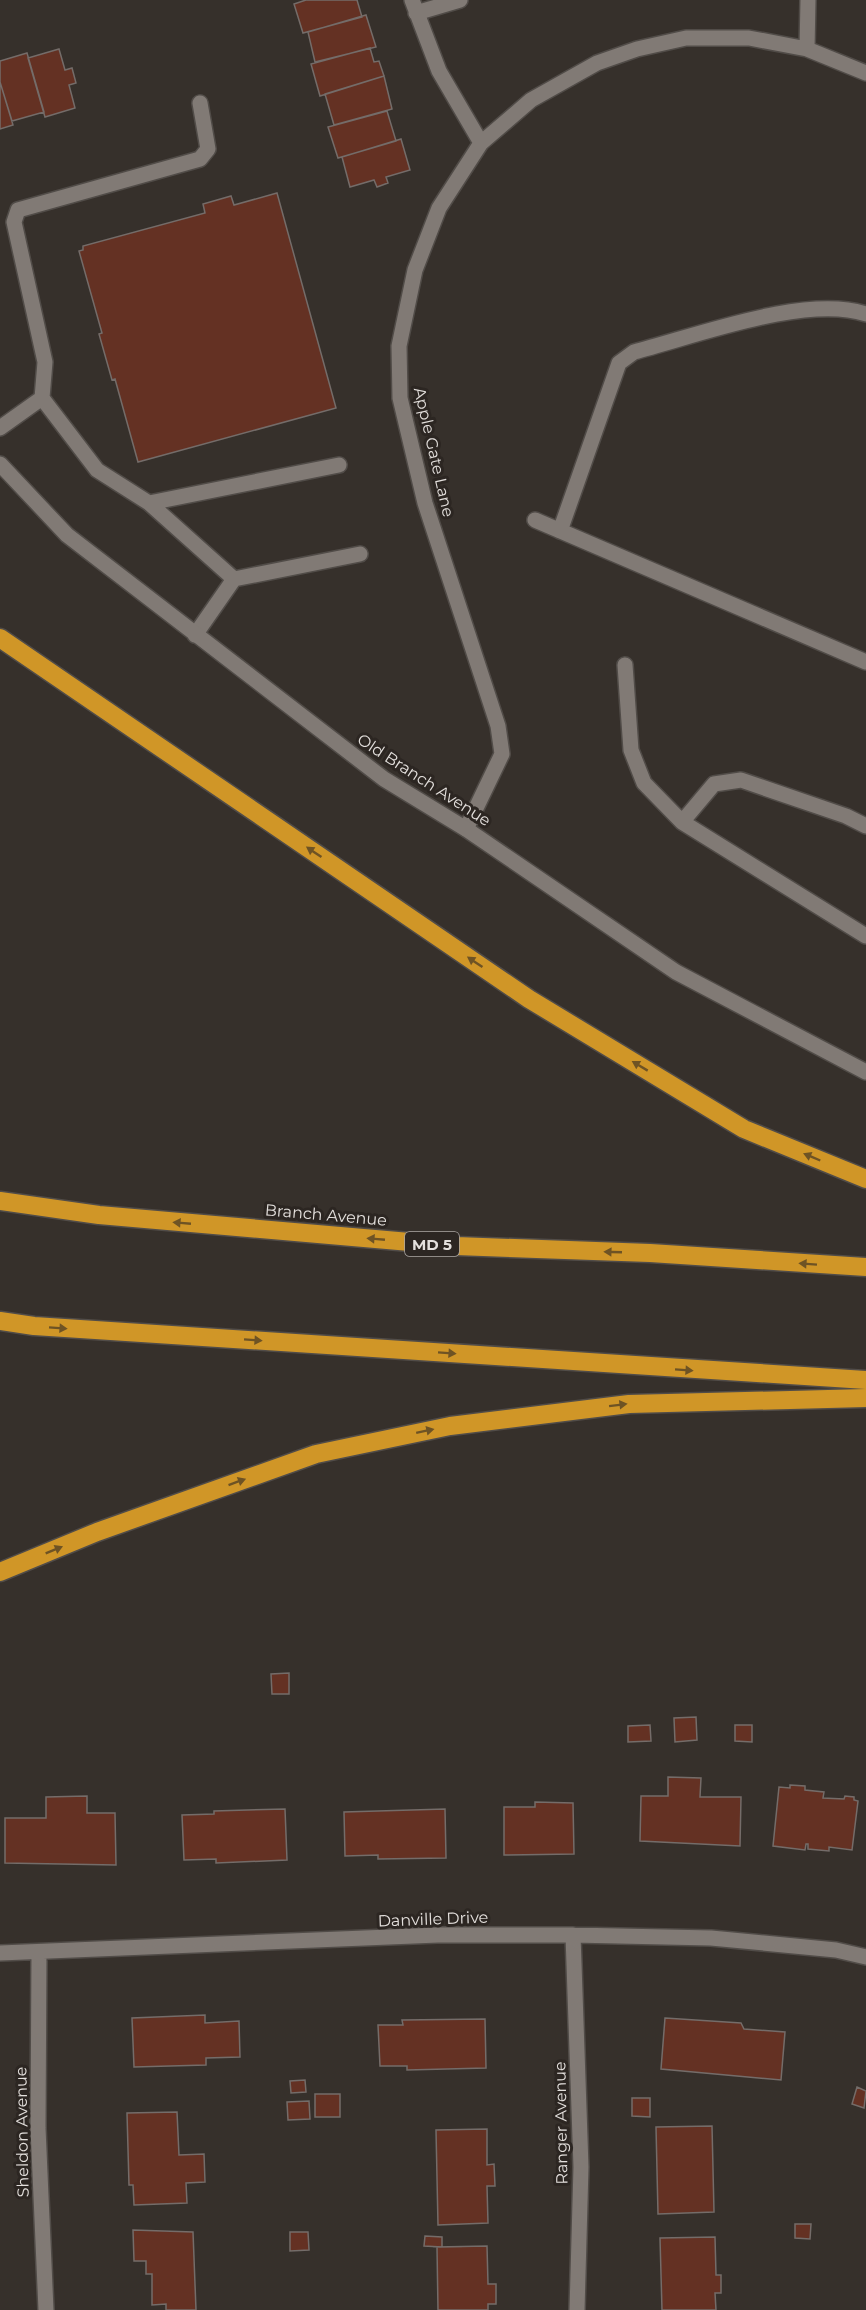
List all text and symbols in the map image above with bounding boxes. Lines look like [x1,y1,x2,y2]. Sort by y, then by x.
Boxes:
street label: Apple Gate Lane [410,385,458,519]
street label: Old Branch Avenue [354,730,494,830]
one-way arrow [306,847,322,858]
one-way arrow [467,957,483,968]
one-way arrow [631,1061,648,1071]
one-way arrow [802,1152,820,1162]
street label: Branch Avenue [264,1200,388,1230]
one-way arrow [173,1218,192,1228]
road number: MD 5 [405,1232,459,1256]
one-way arrow [367,1234,386,1244]
one-way arrow [603,1247,622,1257]
one-way arrow [798,1259,817,1269]
one-way arrow [49,1323,68,1332]
one-way arrow [243,1336,262,1345]
one-way arrow [438,1349,457,1358]
one-way arrow [674,1365,693,1374]
one-way arrow [609,1400,628,1410]
one-way arrow [415,1426,434,1435]
one-way arrow [228,1477,246,1487]
one-way arrow [45,1545,63,1554]
street label: Danville Drive [377,1908,489,1930]
street label: Ranger Avenue [550,2061,572,2185]
street label: Sheldon Avenue [11,2066,33,2198]

